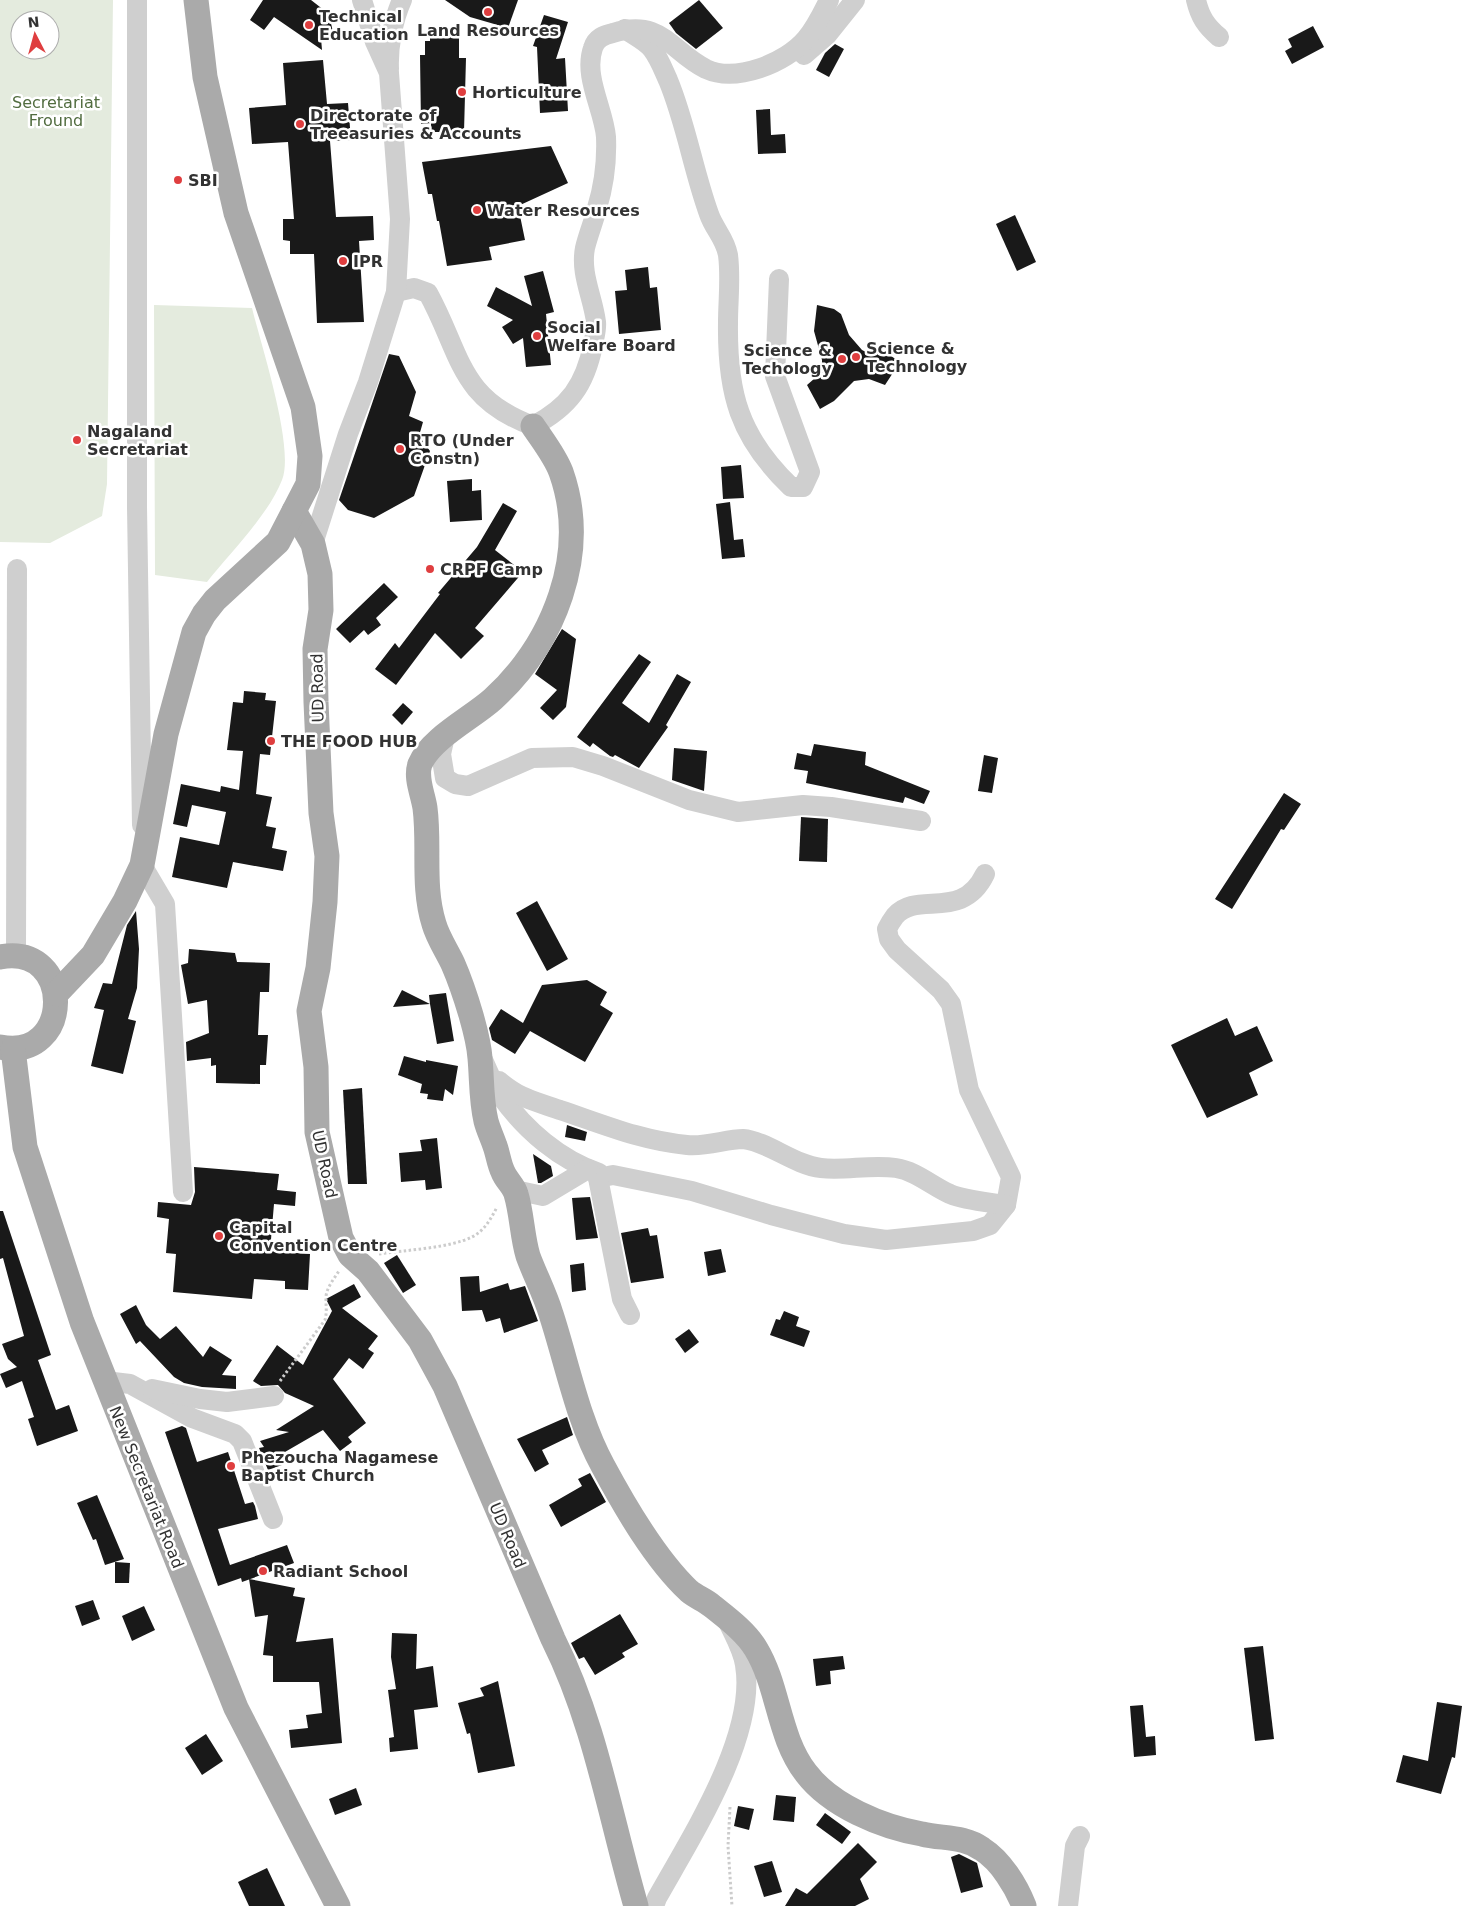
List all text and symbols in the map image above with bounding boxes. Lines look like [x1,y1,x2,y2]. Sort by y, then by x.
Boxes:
marker: Land Resources [482,6,494,18]
place label: Technical Education [319,7,409,44]
north arrow [10,10,60,60]
text: N [27,14,40,31]
marker: Technical Education [303,19,315,31]
place label: Land Resources [417,21,559,40]
place label: Horticulture [472,83,582,102]
marker: Horticulture [456,86,468,98]
park label: Secretariat Fround [12,93,100,130]
place label: Directorate of Treeasuries & Accounts [310,106,522,143]
marker: Directorate of Treeasuries & Accounts [294,118,306,130]
place label: SBI [188,171,218,190]
marker: SBI [172,174,184,186]
place label: Water Resources [487,201,640,220]
marker: Water Resources [471,204,483,216]
place label: IPR [353,252,383,271]
marker: IPR [337,255,349,267]
place label: Social Welfare Board [547,318,676,355]
marker: Social Welfare Board [531,330,543,342]
place label: Science & Technology [866,339,968,376]
place label: Science & Techology [742,341,833,378]
marker: Science & Technology [850,351,862,363]
marker: Science & Techology [836,353,848,365]
place label: Nagaland Secretariat [87,422,188,459]
place label: RTO (Under Constn) [410,431,514,468]
marker: Nagaland Secretariat [71,434,83,446]
marker: RTO (Under Constn) [394,443,406,455]
place label: CRPF Camp [440,560,543,579]
marker: CRPF Camp [424,563,436,575]
street label: UD Road [307,653,328,723]
place label: THE FOOD HUB [281,732,417,751]
marker: THE FOOD HUB [265,735,277,747]
street label: UD Road [308,1128,341,1200]
place label: Capital Convention Centre [229,1218,397,1255]
marker: Capital Convention Centre [213,1230,225,1242]
street label: New Secretariat Road [105,1403,188,1571]
place label: Phezoucha Nagamese Baptist Church [241,1448,438,1485]
marker: Phezoucha Nagamese Baptist Church [225,1460,237,1472]
street label: UD Road [485,1500,530,1571]
place label: Radiant School [273,1562,408,1581]
marker: Radiant School [257,1565,269,1577]

